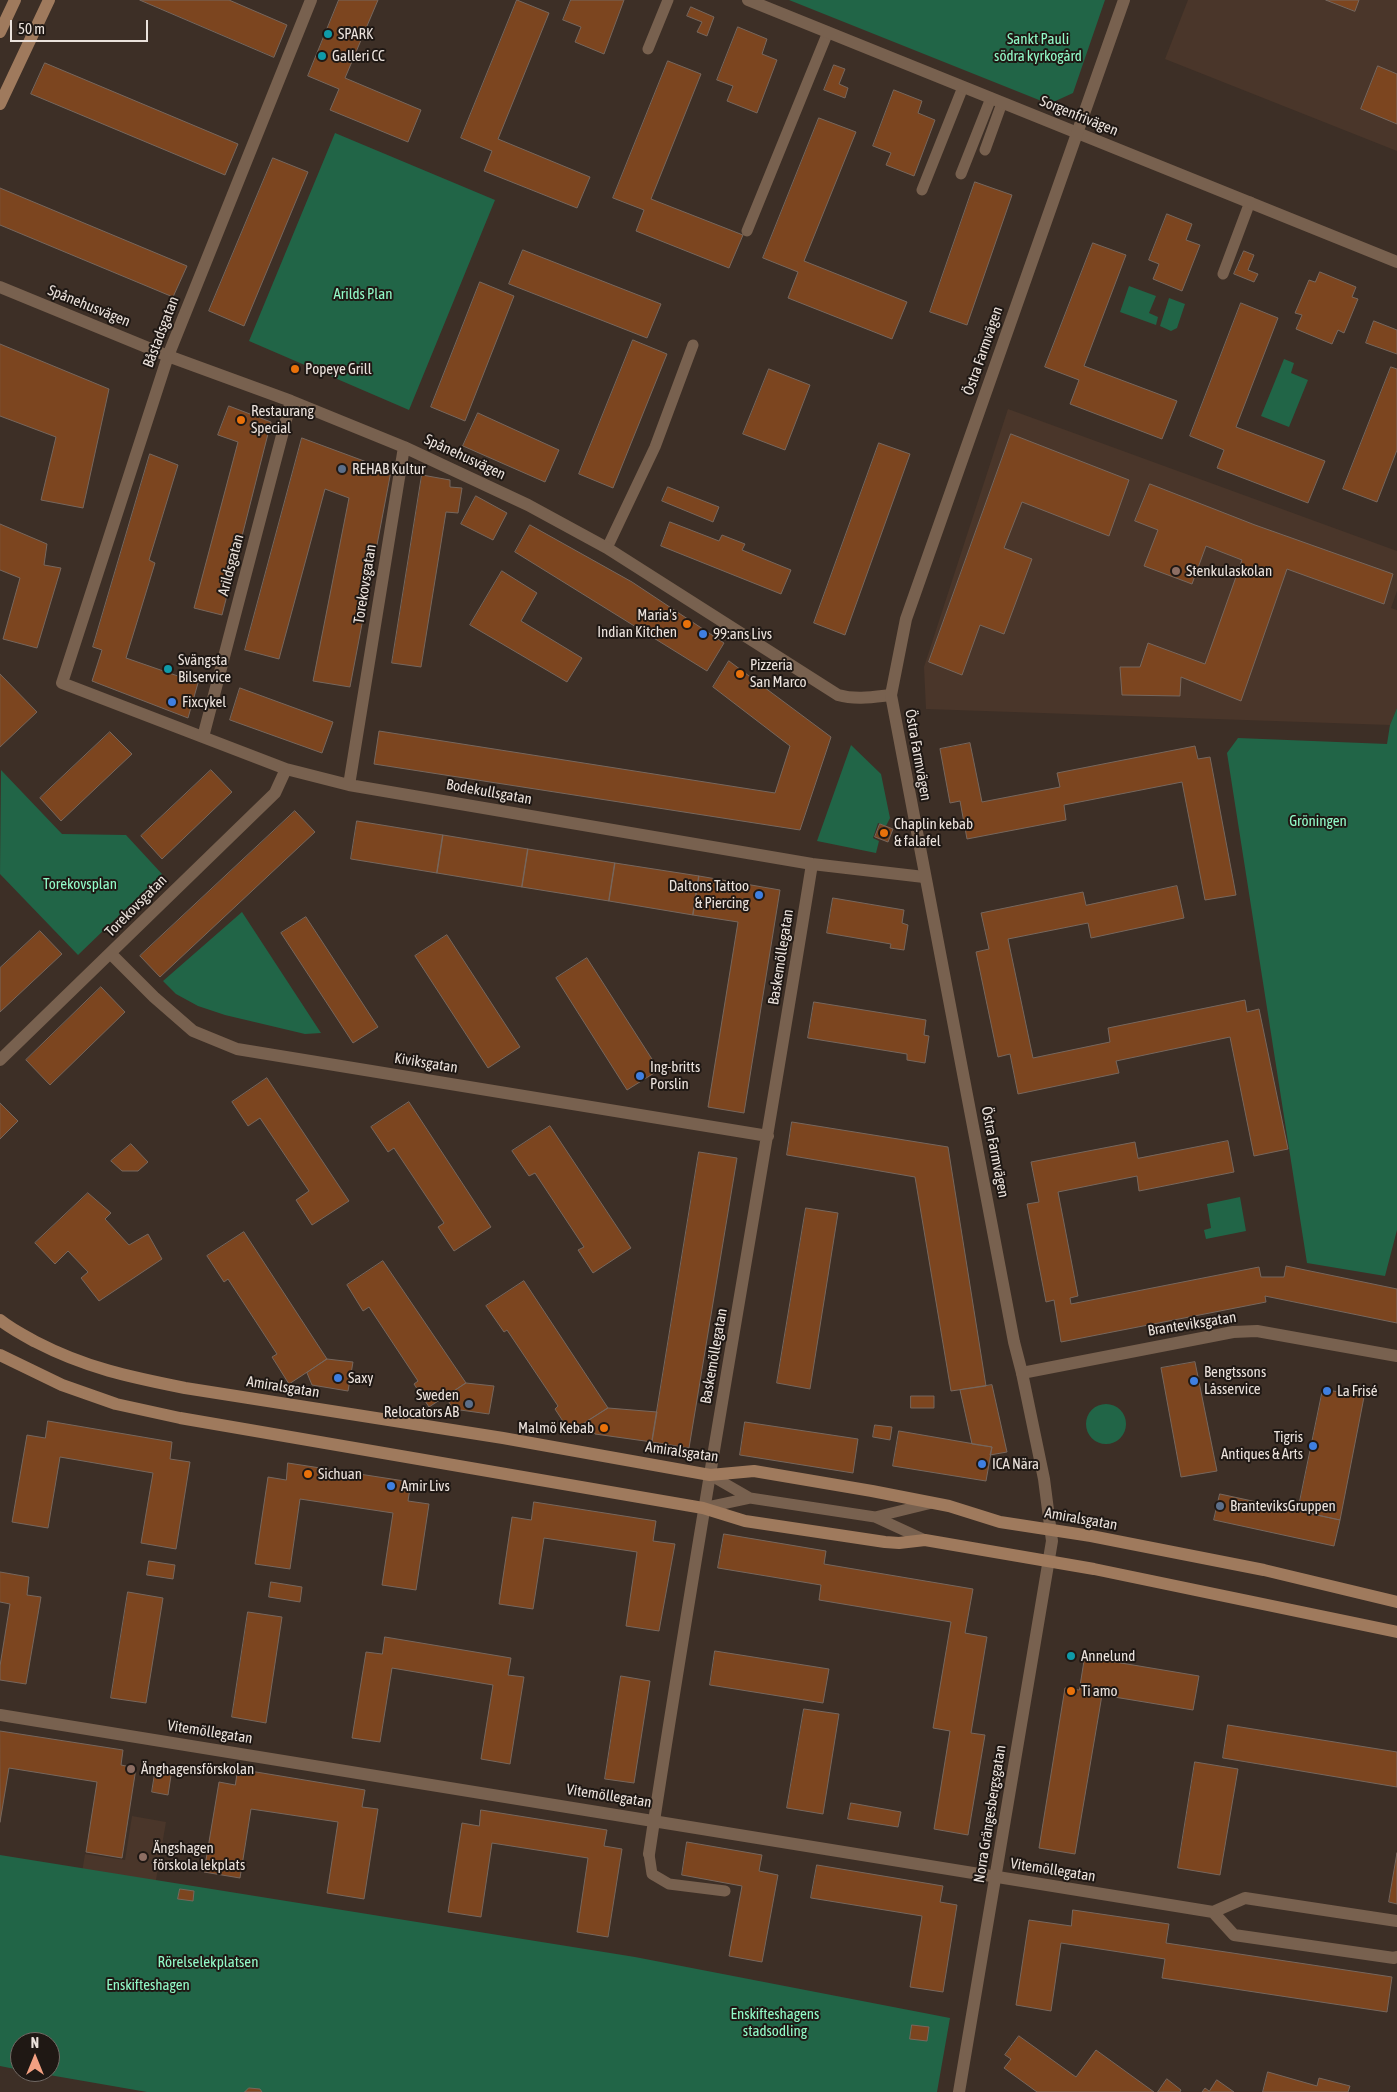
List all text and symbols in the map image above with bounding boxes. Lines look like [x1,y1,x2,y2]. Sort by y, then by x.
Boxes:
scale bar [12,10,150,42]
text: 50 m [18,20,45,37]
place label: SPARK [338,25,373,43]
marker: SPARK [322,28,334,40]
park label: Sankt Pauli södra kyrkogård [994,30,1082,65]
place label: Galleri CC [332,47,385,65]
marker: Galleri CC [316,50,328,62]
street label: Sorgenfrivägen [1037,92,1121,140]
street label: Spånehusvägen [45,281,133,331]
park label: Arilds Plan [333,285,393,303]
street label: Båstadsgatan [139,294,183,370]
street label: Östra Farmvägen [959,304,1007,398]
place label: Popeye Grill [305,360,372,378]
marker: Popeye Grill [289,363,301,375]
place label: Restaurang Special [251,402,314,437]
marker: Restaurang Special [235,414,247,426]
street label: Spånehusvägen [422,430,508,484]
place label: REHAB Kultur [352,460,426,478]
marker: REHAB Kultur [336,463,348,475]
street label: Arildsgatan [214,532,248,598]
street label: Torekovsgatan [350,543,380,625]
place label: Stenkulaskolan [1186,562,1272,580]
marker: Stenkulaskolan [1170,565,1182,577]
place label: Maria's Indian Kitchen [597,606,677,641]
marker: Maria's Indian Kitchen [681,618,693,630]
place label: 99:ans Livs [713,625,772,643]
marker: 99:ans Livs [697,628,709,640]
place label: Svängsta Bilservice [178,651,231,686]
place label: Pizzeria San Marco [750,656,807,691]
marker: Svängsta Bilservice [162,663,174,675]
marker: Pizzeria San Marco [734,668,746,680]
place label: Fixcykel [182,693,226,711]
marker: Fixcykel [166,696,178,708]
street label: Östra Farmvägen [901,708,935,802]
street label: Bodekullsgatan [445,776,533,808]
park label: Gröningen [1289,812,1347,830]
place label: Chaplin kebab & falafel [894,815,973,850]
marker: Chaplin kebab & falafel [878,827,890,839]
street label: Torekovsgatan [101,871,171,941]
park label: Torekovsplan [43,875,117,893]
place label: Daltons Tattoo & Piercing [669,877,749,912]
marker: Daltons Tattoo & Piercing [753,889,765,901]
street label: Baskemöllegatan [765,908,797,1006]
street label: Kiviksgatan [393,1049,459,1077]
place label: Ing-britts Porslin [650,1058,700,1093]
marker: Ing-britts Porslin [634,1070,646,1082]
street label: Östra Farmvägen [977,1105,1013,1199]
street label: Baskemöllegatan [697,1307,731,1405]
street label: Branteviksgatan [1146,1308,1238,1340]
place label: Bengtssons Låsservice [1204,1363,1266,1398]
place label: Saxy [348,1369,374,1387]
street label: Amiralsgatan [245,1372,321,1402]
marker: Saxy [332,1372,344,1384]
marker: Bengtssons Låsservice [1188,1375,1200,1387]
place label: La Frisé [1337,1382,1378,1400]
marker: La Frisé [1321,1385,1333,1397]
place label: Sweden Relocators AB [384,1386,459,1421]
marker: Sweden Relocators AB [463,1398,475,1410]
place label: Malmö Kebab [518,1419,594,1437]
marker: Malmö Kebab [598,1422,610,1434]
place label: Tigris Antiques & Arts [1221,1428,1303,1463]
street label: Amiralsgatan [644,1438,720,1466]
marker: Tigris Antiques & Arts [1307,1440,1319,1452]
place label: ICA Nära [992,1455,1039,1473]
marker: ICA Nära [976,1458,988,1470]
place label: Sichuan [318,1465,362,1483]
marker: Sichuan [302,1468,314,1480]
place label: Amir Livs [401,1477,450,1495]
marker: Amir Livs [385,1480,397,1492]
place label: BranteviksGruppen [1230,1497,1336,1515]
marker: BranteviksGruppen [1214,1500,1226,1512]
street label: Amiralsgatan [1043,1504,1119,1534]
place label: Annelund [1081,1647,1135,1665]
marker: Annelund [1065,1650,1077,1662]
place label: Ti amo [1081,1682,1118,1700]
marker: Ti amo [1065,1685,1077,1697]
street label: Vitemöllegatan [166,1716,254,1748]
street label: Norra Grängesbergsgatan [970,1744,1010,1884]
place label: Änghagensförskolan [141,1760,254,1778]
marker: Änghagensförskolan [125,1763,137,1775]
street label: Vitemöllegatan [565,1780,653,1812]
place label: Ängshagen förskola lekplats [153,1839,245,1874]
marker: Ängshagen förskola lekplats [137,1851,149,1863]
street label: Vitemöllegatan [1009,1854,1097,1886]
park label: Rörelselekplatsen [158,1953,258,1971]
park label: Enskifteshagen [106,1976,190,1994]
park label: Enskifteshagens stadsodling [731,2005,819,2040]
north arrow [10,2032,60,2082]
text: N [31,2035,39,2051]

